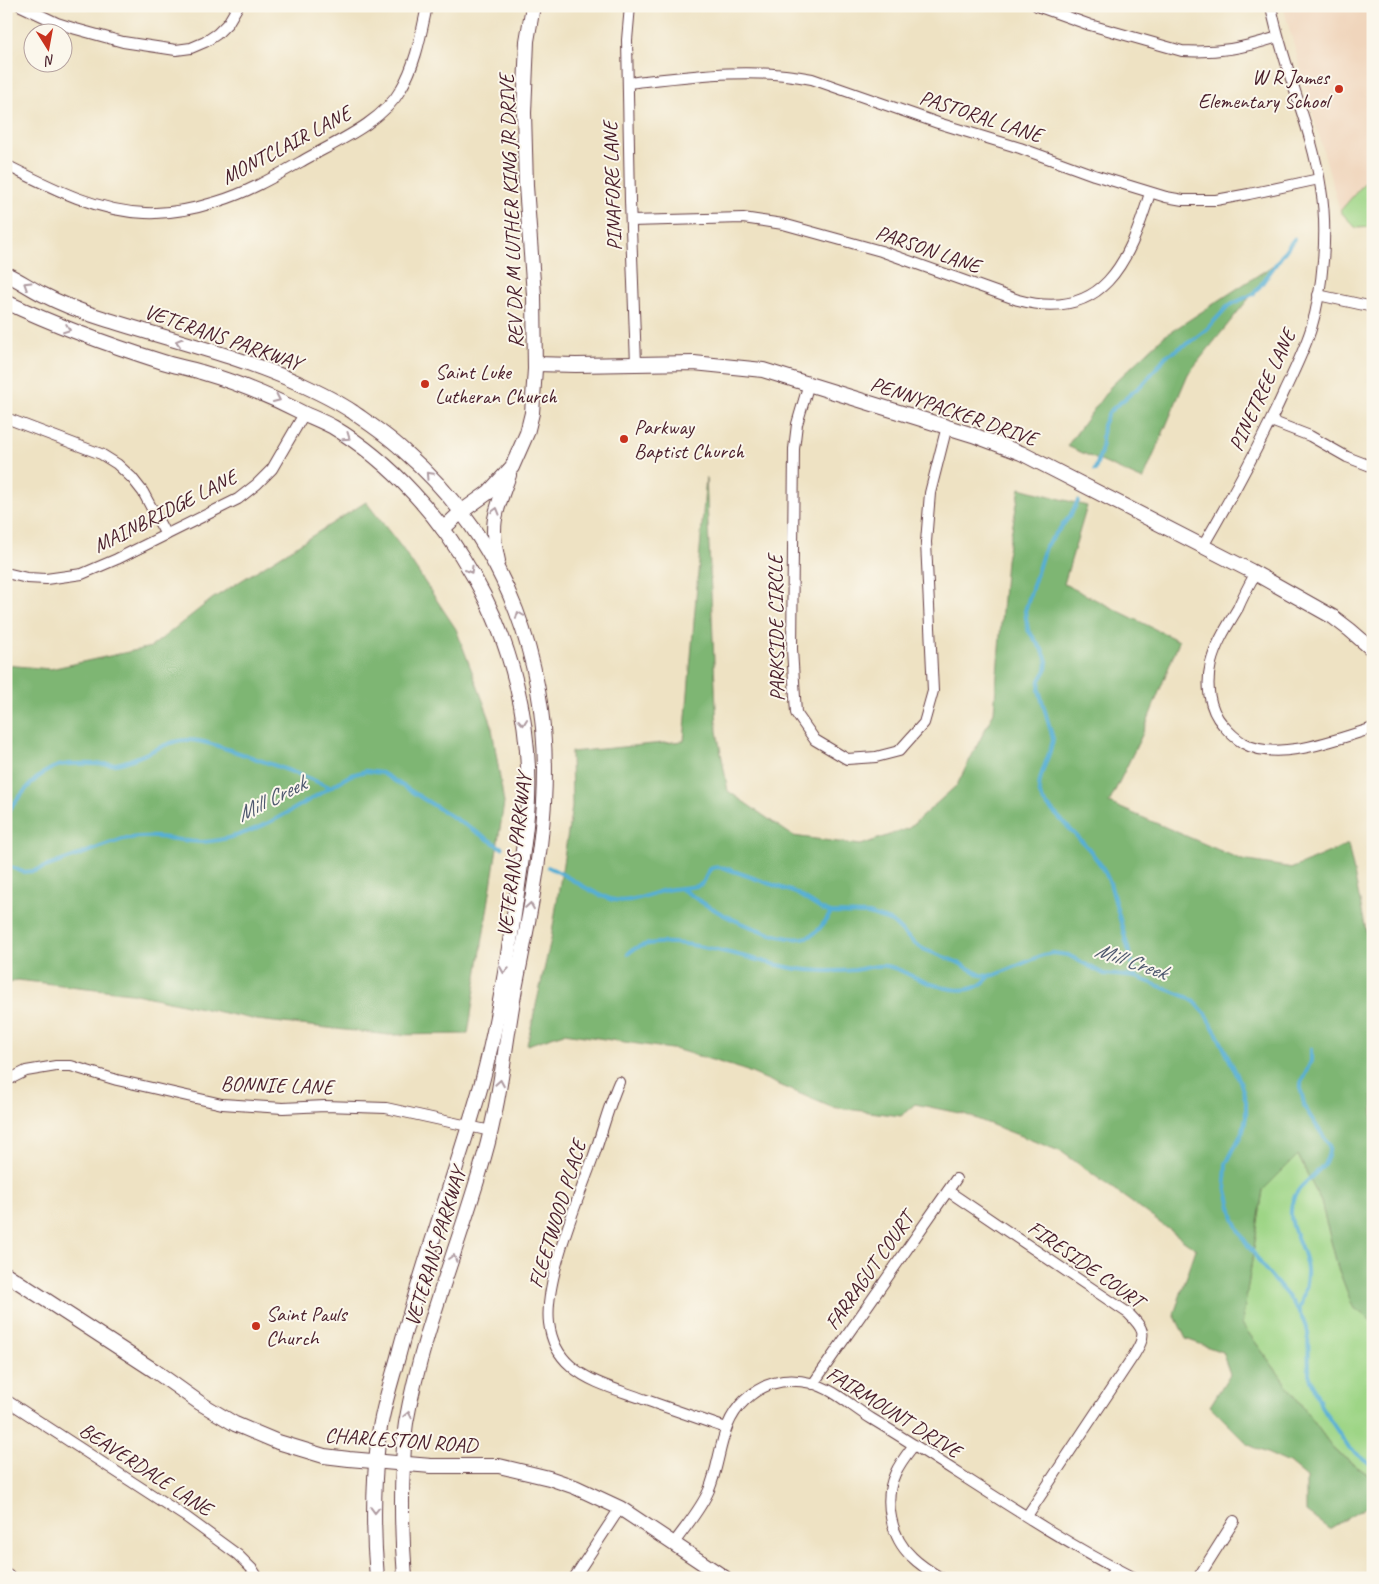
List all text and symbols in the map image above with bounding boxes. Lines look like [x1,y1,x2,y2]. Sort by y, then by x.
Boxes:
north arrow [22,22,72,72]
text: N [42,51,56,70]
place label: W R James Elementary School [1198,64,1332,114]
street label: REV DR M LUTHER KING JR DRIVE [493,71,529,348]
marker: W R James Elementary School [1333,83,1345,95]
street label: PASTORAL LANE [916,84,1048,149]
street label: MONTCLAIR LANE [217,99,357,190]
street label: PINAFORE LANE [597,118,627,251]
street label: PARSON LANE [872,219,986,280]
one-way arrow [23,282,33,291]
street label: VETERANS PARKWAY [141,298,309,377]
one-way arrow [62,323,71,334]
street label: PINETREE LANE [1223,323,1303,455]
one-way arrow [175,337,183,347]
place label: Saint Luke Lutheran Church [435,359,558,409]
street label: PENNYPACKER DRIVE [867,370,1043,452]
marker: Saint Luke Lutheran Church [419,378,431,390]
one-way arrow [272,393,281,403]
place label: Parkway Baptist Church [634,414,745,464]
one-way arrow [341,431,351,440]
marker: Parkway Baptist Church [618,433,630,445]
street label: MAINBRIDGE LANE [89,462,243,558]
one-way arrow [426,472,435,481]
one-way arrow [491,508,501,516]
street label: PARKSIDE CIRCLE [762,552,790,702]
one-way arrow [464,564,474,573]
one-way arrow [514,612,524,620]
one-way arrow [517,718,528,726]
water label: Mill Creek [232,768,314,828]
street label: VETERANS PARKWAY [491,768,537,938]
one-way arrow [525,902,535,910]
water label: Mill Creek [1092,936,1174,988]
one-way arrow [500,966,510,974]
street label: BONNIE LANE [220,1070,336,1100]
one-way arrow [495,1079,505,1088]
street label: FLEETWOOD PLACE [522,1135,593,1291]
street label: VETERANS PARKWAY [399,1160,473,1329]
street label: FARRAGUT COURT [819,1203,922,1335]
street label: FIRESIDE COURT [1023,1214,1153,1316]
one-way arrow [447,1255,457,1263]
place label: Saint Pauls Church [266,1301,348,1351]
marker: Saint Pauls Church [250,1320,262,1332]
street label: FAIRMOUNT DRIVE [822,1360,968,1465]
one-way arrow [402,1410,413,1419]
street label: BEAVERDALE LANE [75,1416,220,1523]
street label: CHARLESTON ROAD [324,1422,480,1458]
one-way arrow [370,1506,380,1514]

